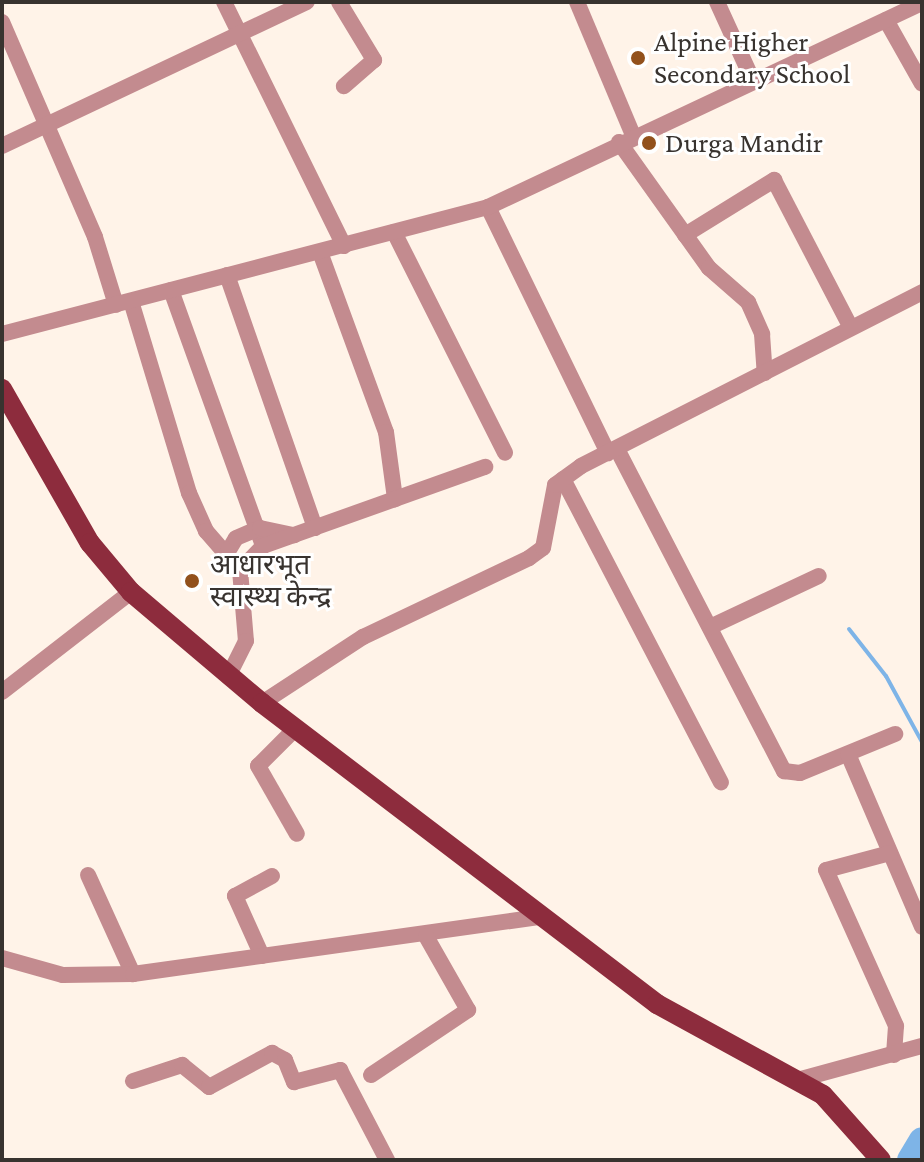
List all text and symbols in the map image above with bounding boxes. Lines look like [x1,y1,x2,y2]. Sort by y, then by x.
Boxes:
place label: Alpine Higher Secondary School [654,25,850,91]
marker: Alpine Higher Secondary School [629,49,647,67]
place label: Durga Mandir [665,126,823,160]
marker: Durga Mandir [640,134,658,152]
place label: आधारभूत स्वास्थ्य केन्द्र [210,548,331,614]
marker: आधारभूत स्वास्थ्य केन्द्र [181,570,203,592]

